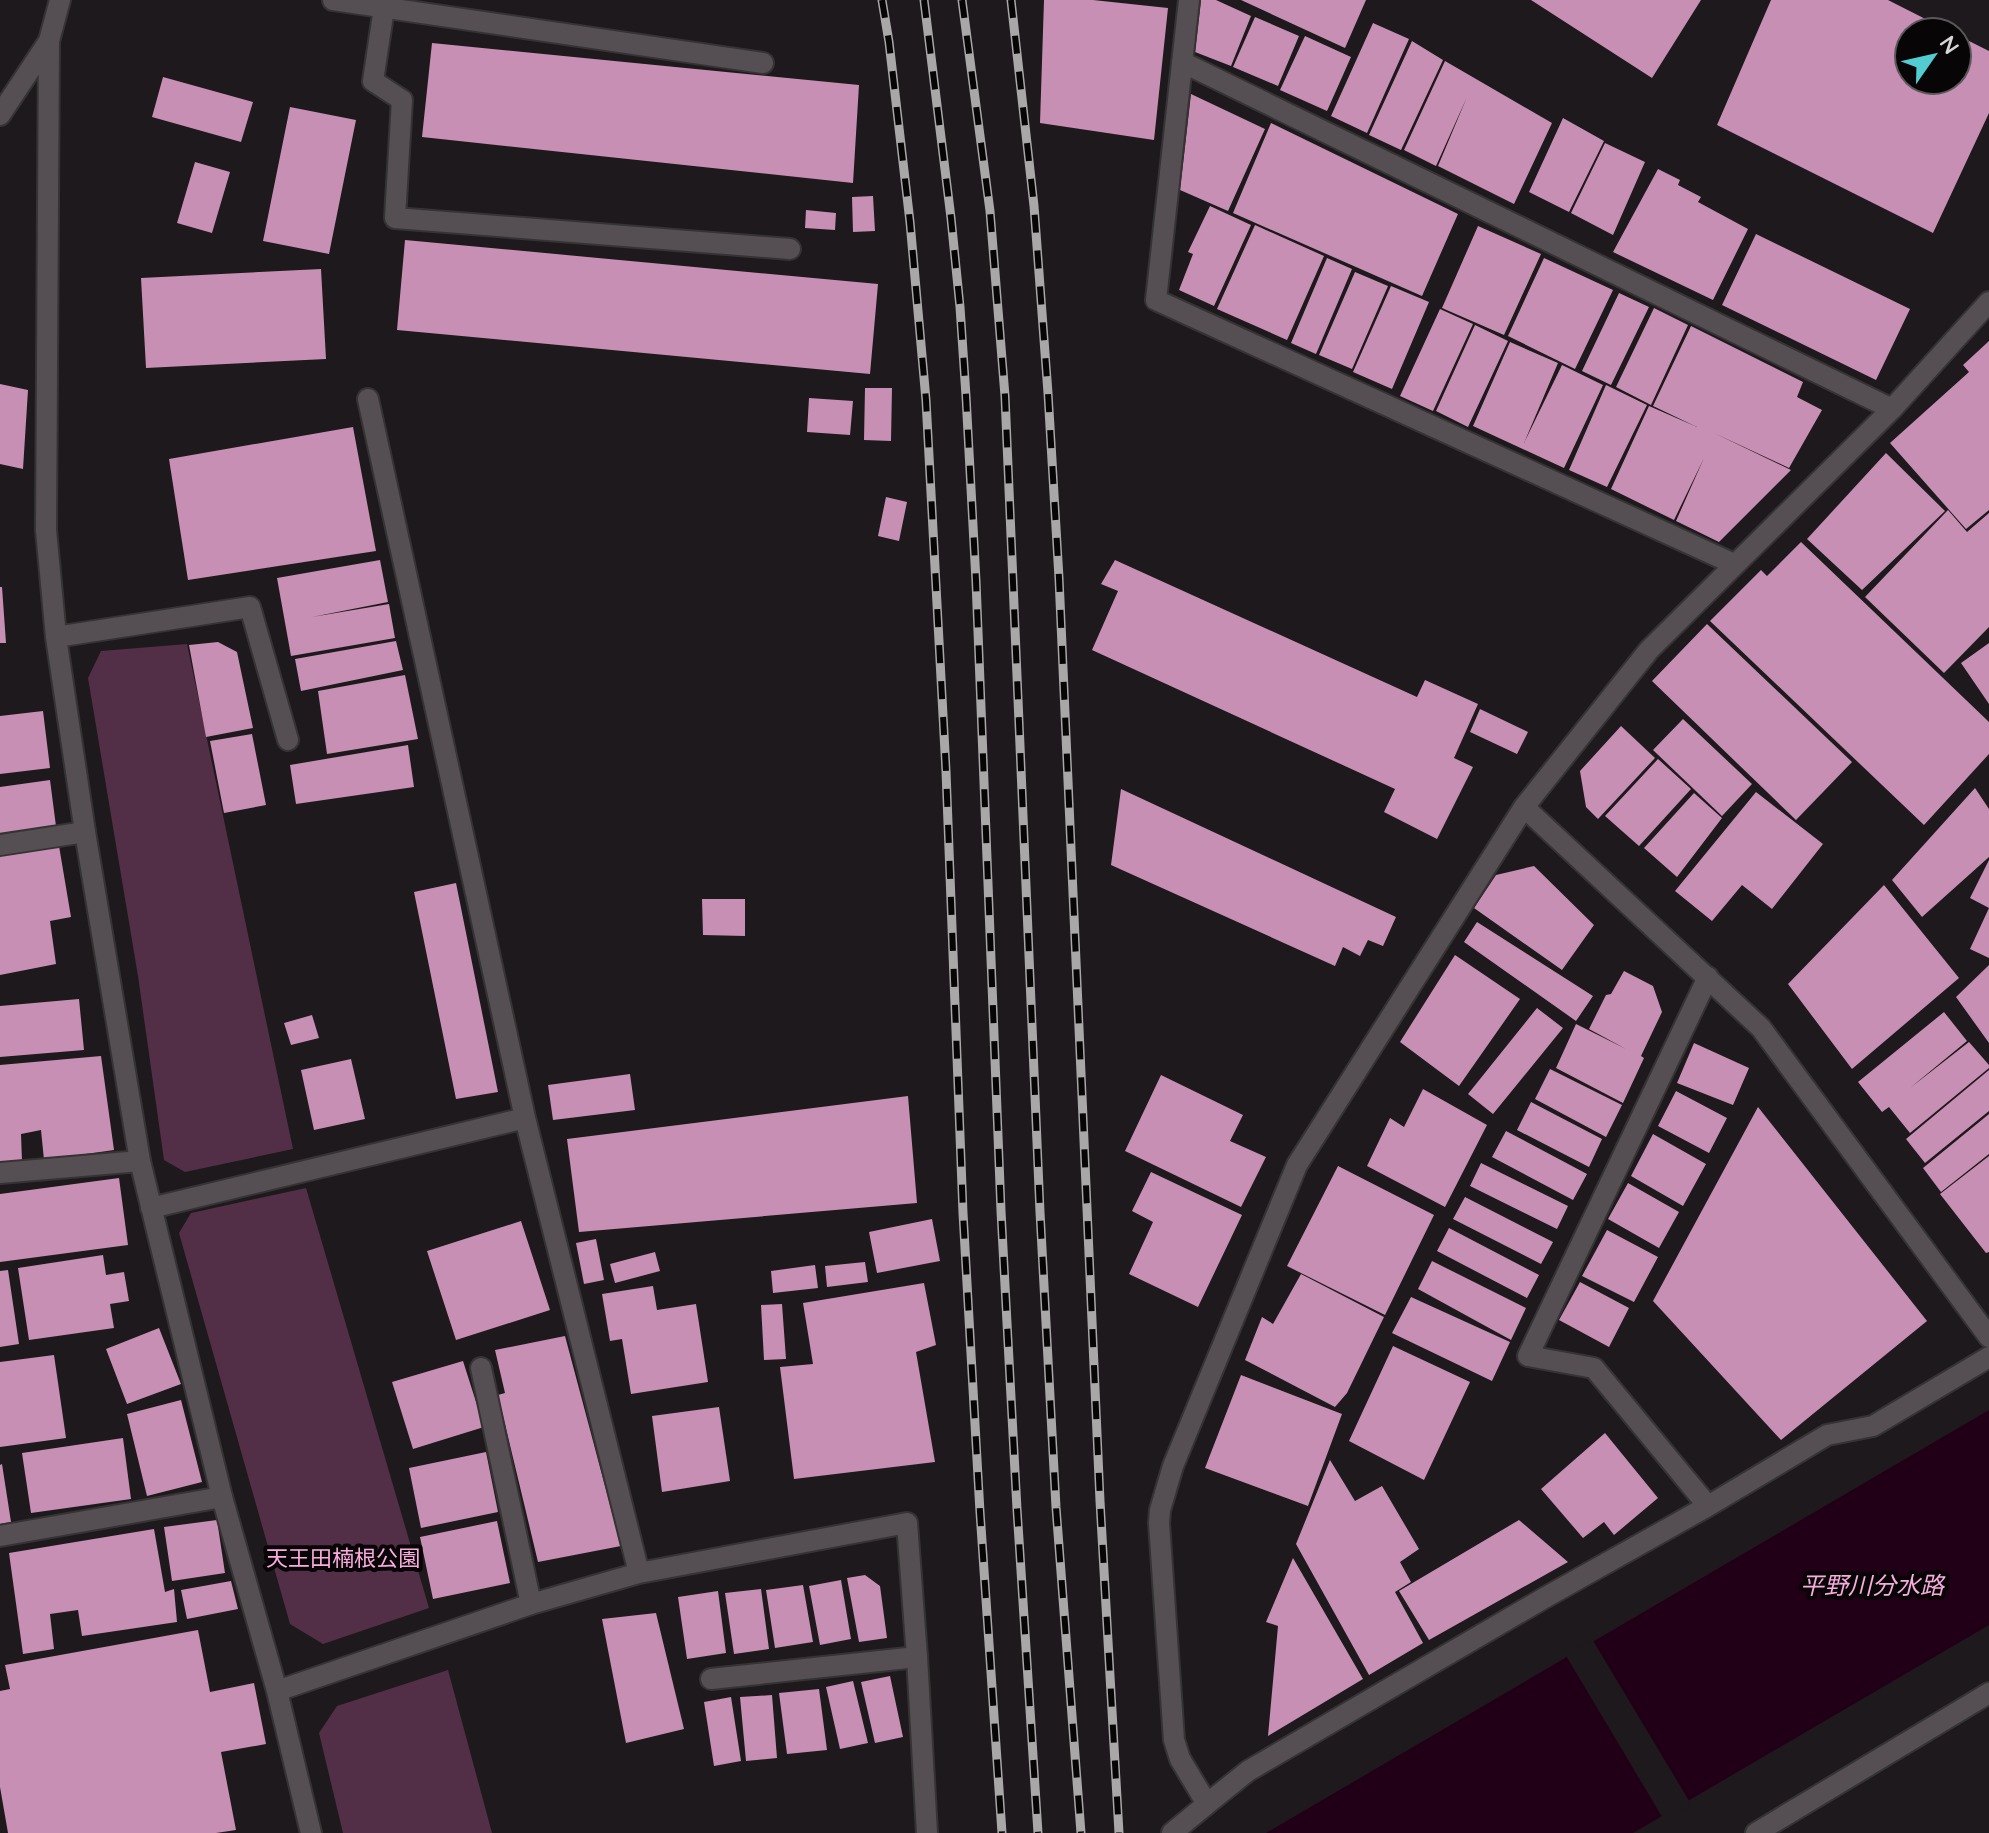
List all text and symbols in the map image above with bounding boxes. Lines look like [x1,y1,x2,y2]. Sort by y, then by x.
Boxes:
north arrow [1893,16,1973,96]
text: N [1933,30,1966,59]
park label: 天王田楠根公園 [266,1544,420,1572]
water label: 平野川分水路 [1800,1570,1946,1600]

